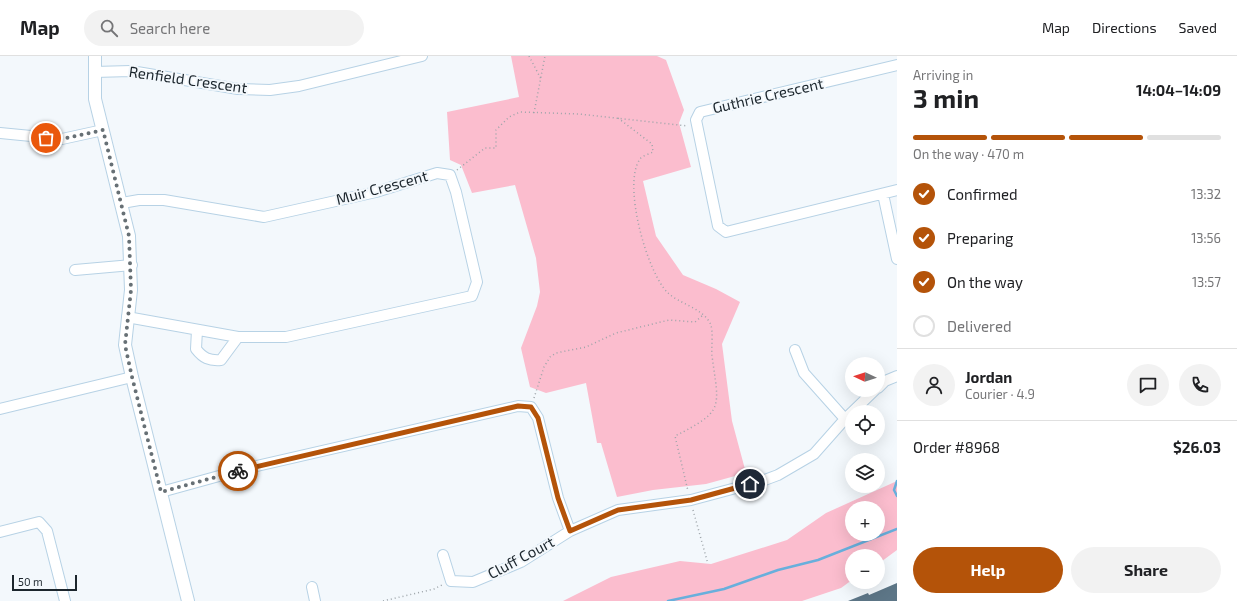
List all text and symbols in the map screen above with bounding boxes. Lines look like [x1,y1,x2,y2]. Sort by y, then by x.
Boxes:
search box [84,10,364,46]
text: Map [20,16,60,39]
icon: search [98,17,120,39]
text: Search here [130,19,210,37]
text: Map [1042,19,1070,36]
text: Directions [1092,19,1157,36]
text: Saved [1179,19,1217,36]
street label: Renfield Crescent [128,62,249,96]
text: Arriving in [913,67,973,83]
street label: Guthrie Crescent [711,73,825,117]
text: 14:04–14:09 [1136,81,1221,99]
text: 3 min [913,82,979,113]
pin [29,121,63,155]
icon: bag [35,127,57,149]
text: On the way · 470 m [913,146,1024,162]
street label: Muir Crescent [334,166,430,208]
icon: check [913,183,935,205]
text: Confirmed [947,185,1018,203]
text: 13:32 [1191,186,1221,202]
icon: check [913,227,935,249]
text: Preparing [947,229,1013,247]
text: 13:56 [1191,230,1221,246]
icon: check [913,271,935,293]
text: On the way [947,273,1023,291]
text: 13:57 [1192,274,1221,290]
text: Delivered [947,317,1012,335]
north arrow [845,357,885,397]
map controls [845,357,885,589]
button: person [913,364,955,406]
button: chat [1127,364,1169,406]
button: phone [1179,364,1221,406]
text: Jordan [965,368,1012,386]
text: Courier · 4.9 [965,386,1035,402]
button: locate [845,405,885,445]
text: Order #8968 [913,438,1000,456]
text: $26.03 [1173,438,1221,456]
courier [218,451,258,491]
button: layers [845,453,885,493]
icon: bike [227,460,249,482]
pin [733,467,767,501]
icon: home [739,473,761,495]
button: + [845,501,885,541]
street label: Cluff Court [484,532,557,582]
button: Help [913,547,1063,593]
button: Share [1071,547,1221,593]
button: − [845,549,885,589]
scale bar [12,573,77,592]
text: 50 m [18,575,43,588]

